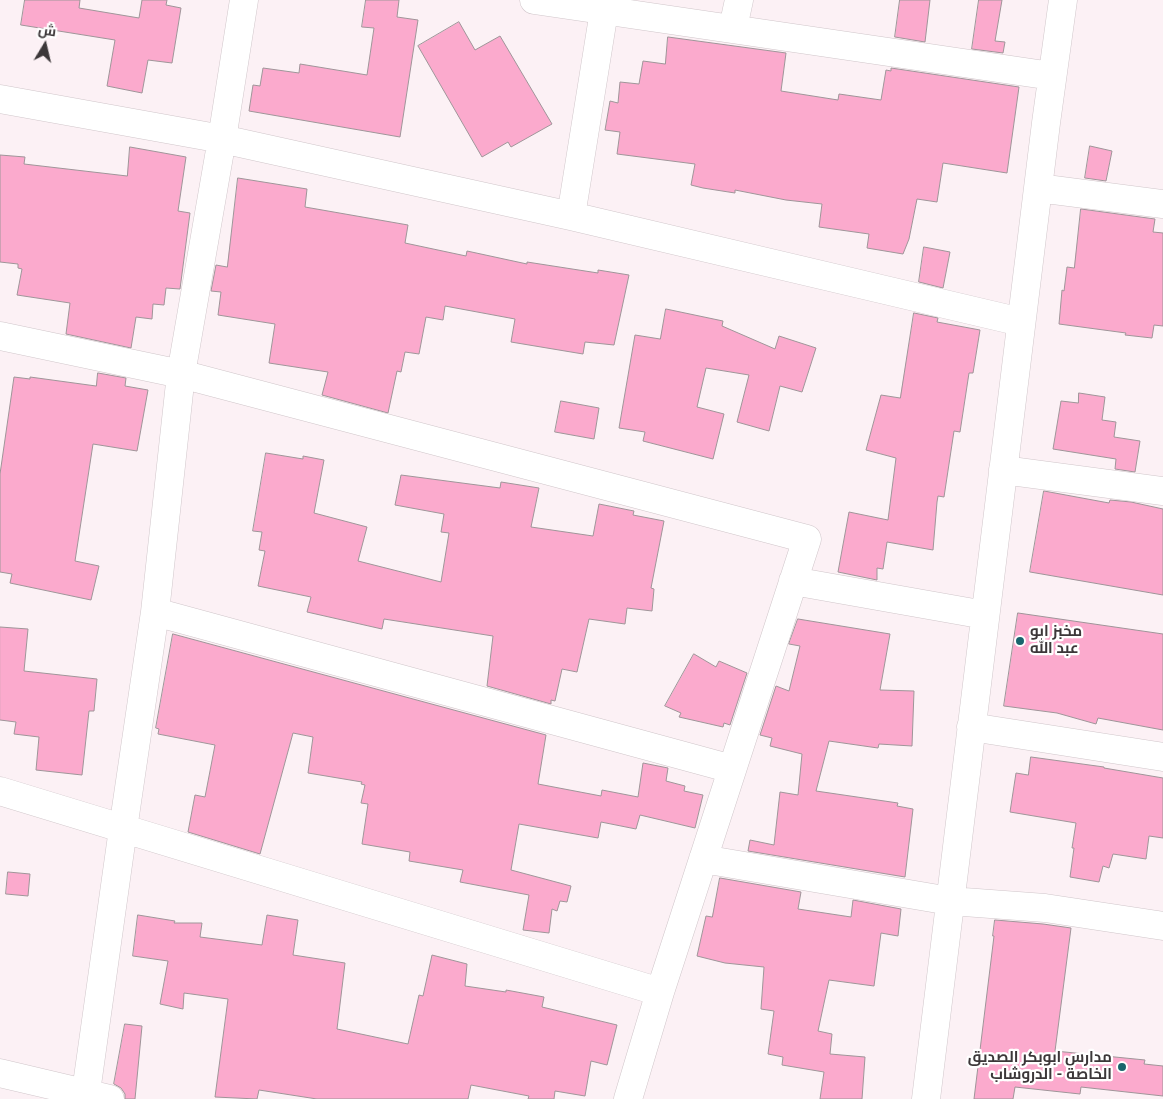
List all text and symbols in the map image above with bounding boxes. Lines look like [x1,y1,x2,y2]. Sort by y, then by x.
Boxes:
north arrow [20,20,70,70]
text: ش [37,21,57,39]
place label: مخبز ابو عبد الله [1030,623,1082,658]
marker: مخبز ابو عبد الله [1014,635,1026,647]
place label: مدارس ابوبكر الصديق الخاصة - الدروشاب [968,1049,1112,1084]
marker: مدارس ابوبكر الصديق الخاصة - الدروشاب [1116,1061,1128,1073]

